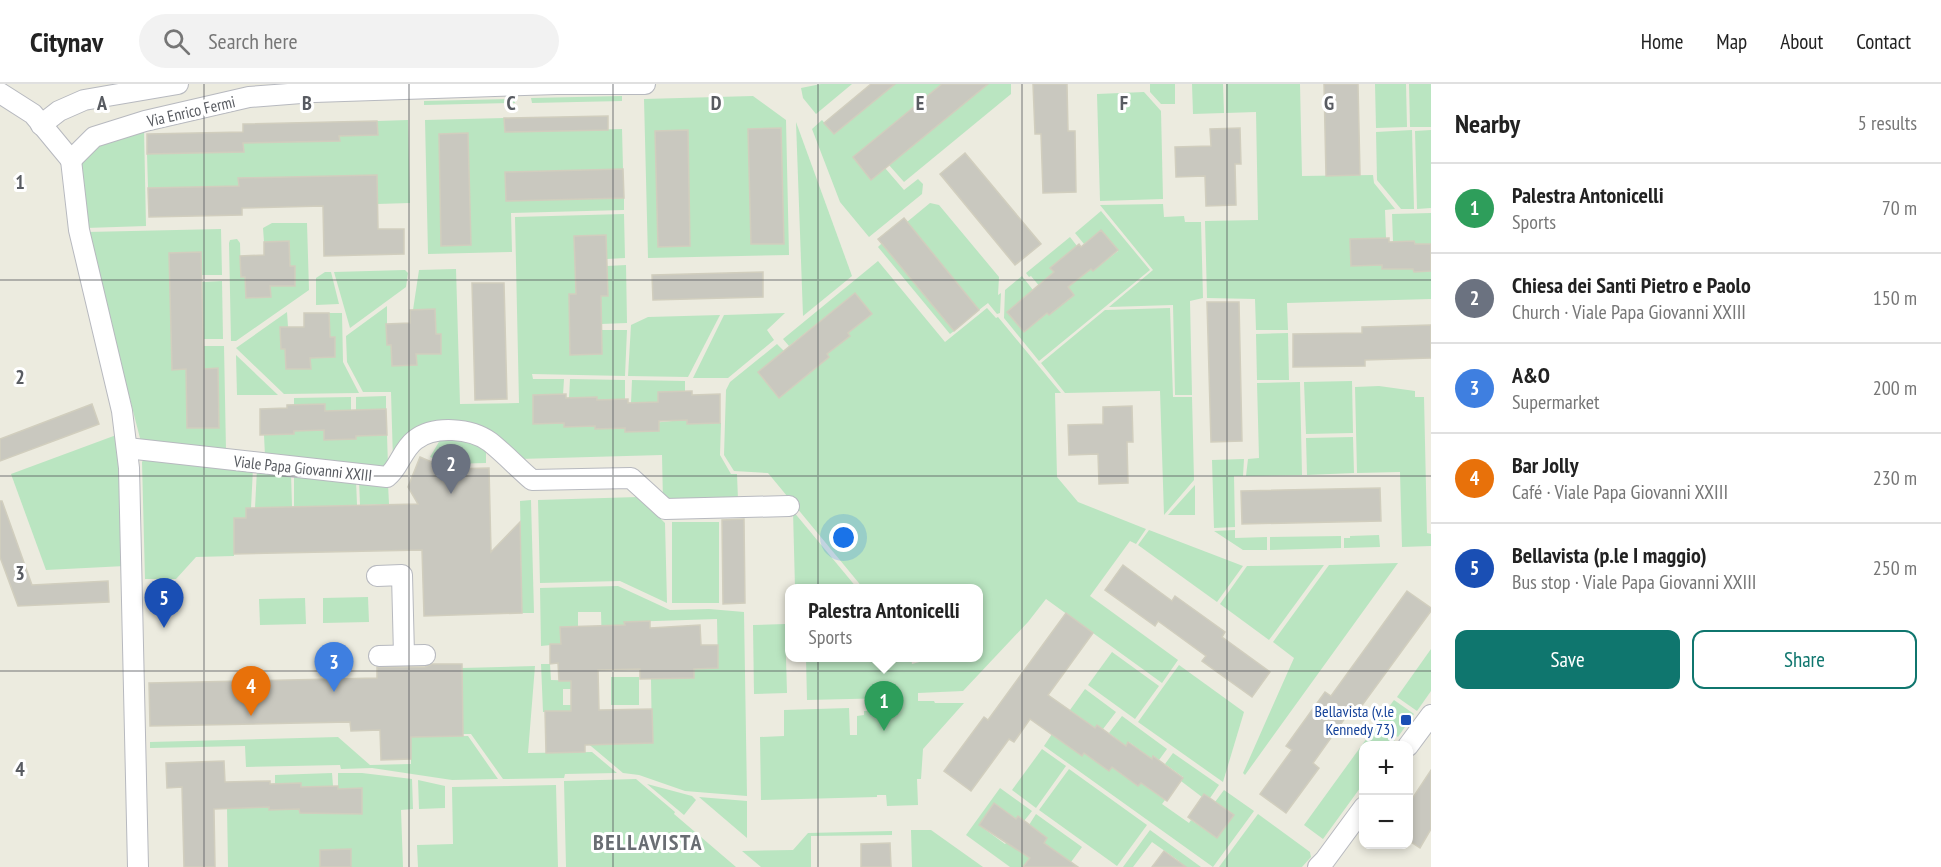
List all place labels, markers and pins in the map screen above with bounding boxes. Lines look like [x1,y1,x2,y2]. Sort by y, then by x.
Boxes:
pin: 2 [432,444,470,494]
pin: 5 [144,578,184,628]
pin: 3 [314,642,354,692]
pin: 4 [232,666,270,716]
pin: 1 [864,682,904,731]
place label: Bellavista (v.le Kennedy 73) [1315,701,1394,739]
marker: Bellavista (v.le Kennedy 73) [1399,713,1413,727]

